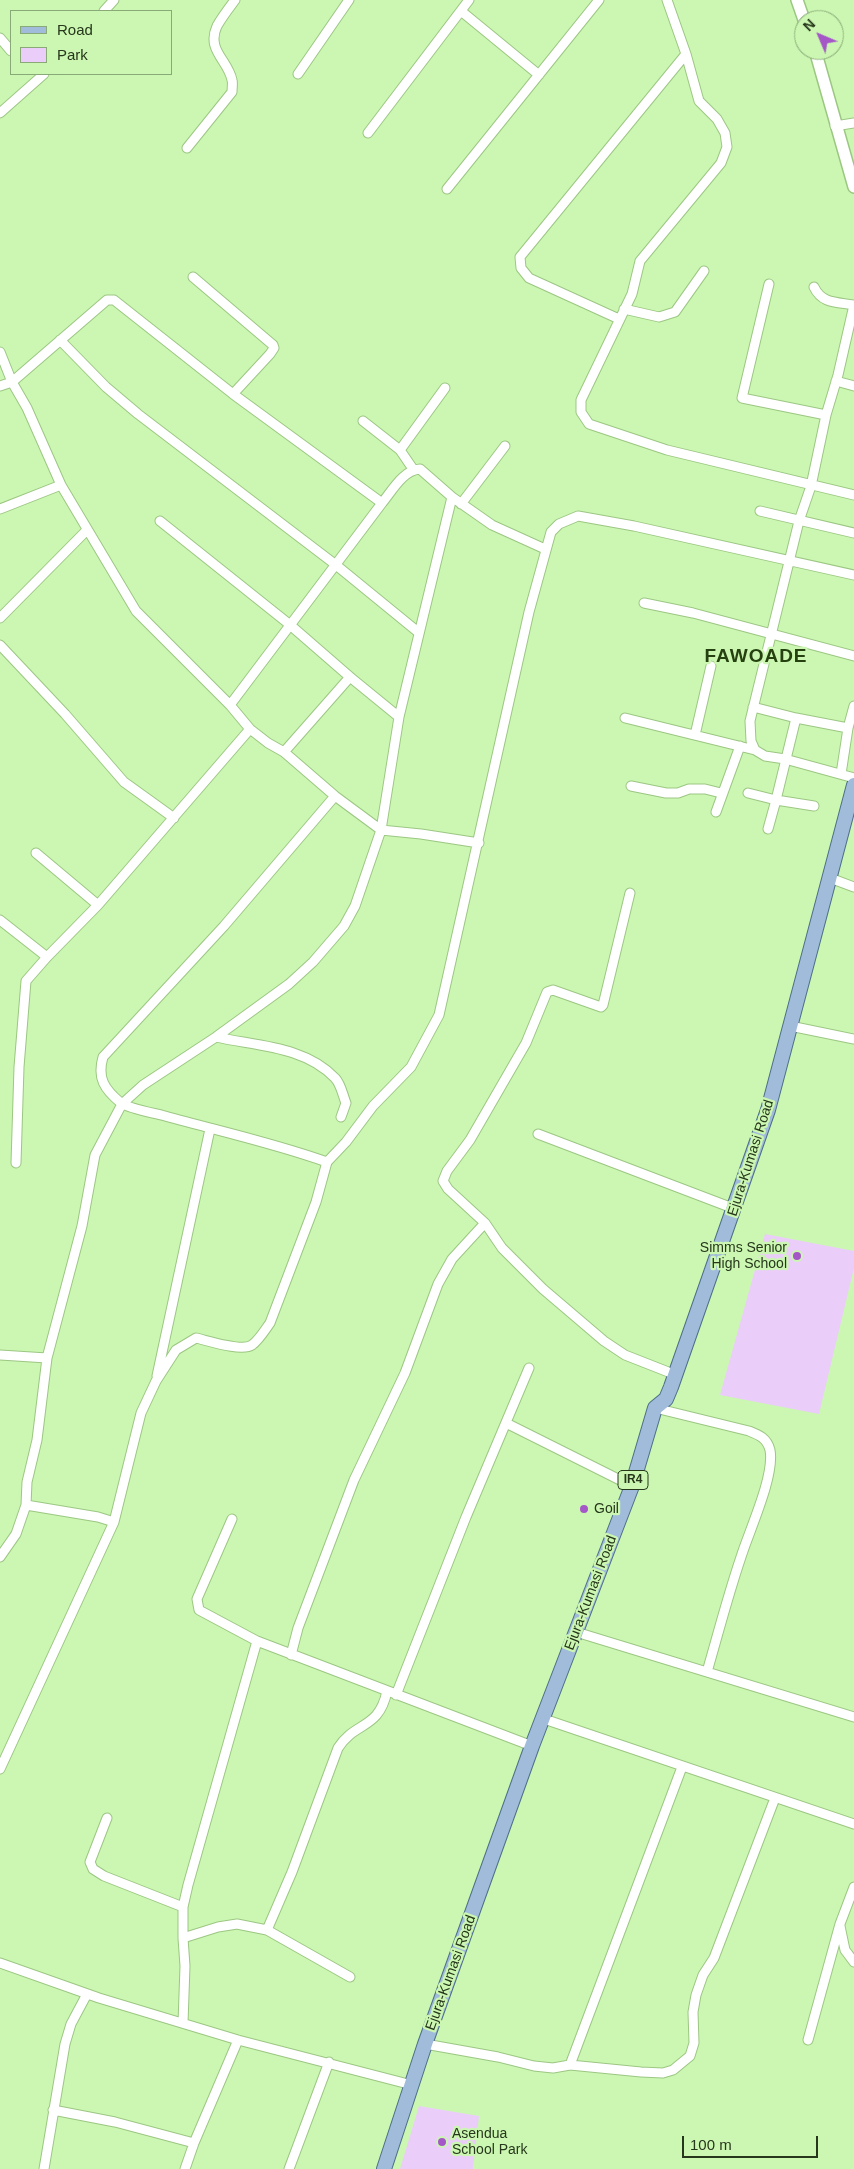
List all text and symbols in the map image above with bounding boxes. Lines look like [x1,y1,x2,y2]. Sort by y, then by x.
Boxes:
legend [10,10,172,75]
north arrow [794,10,844,60]
text: N [800,16,818,34]
text: Road [57,21,93,38]
text: Park [57,46,88,63]
district label: FAWOADE [704,646,808,668]
street label: Ejura-Kumasi Road [724,1098,778,1218]
place label: Simms Senior High School [700,1240,787,1272]
marker: Simms Senior High School [791,1250,803,1262]
road number: IR4 [618,1470,648,1490]
place label: Goil [594,1501,619,1517]
marker: Goil [578,1503,590,1515]
street label: Ejura-Kumasi Road [561,1533,621,1653]
street label: Ejura-Kumasi Road [422,1913,480,2033]
place label: Asendua School Park [452,2126,527,2158]
scale bar [684,2126,820,2158]
marker: Asendua School Park [436,2136,448,2148]
text: 100 m [690,2136,732,2153]

